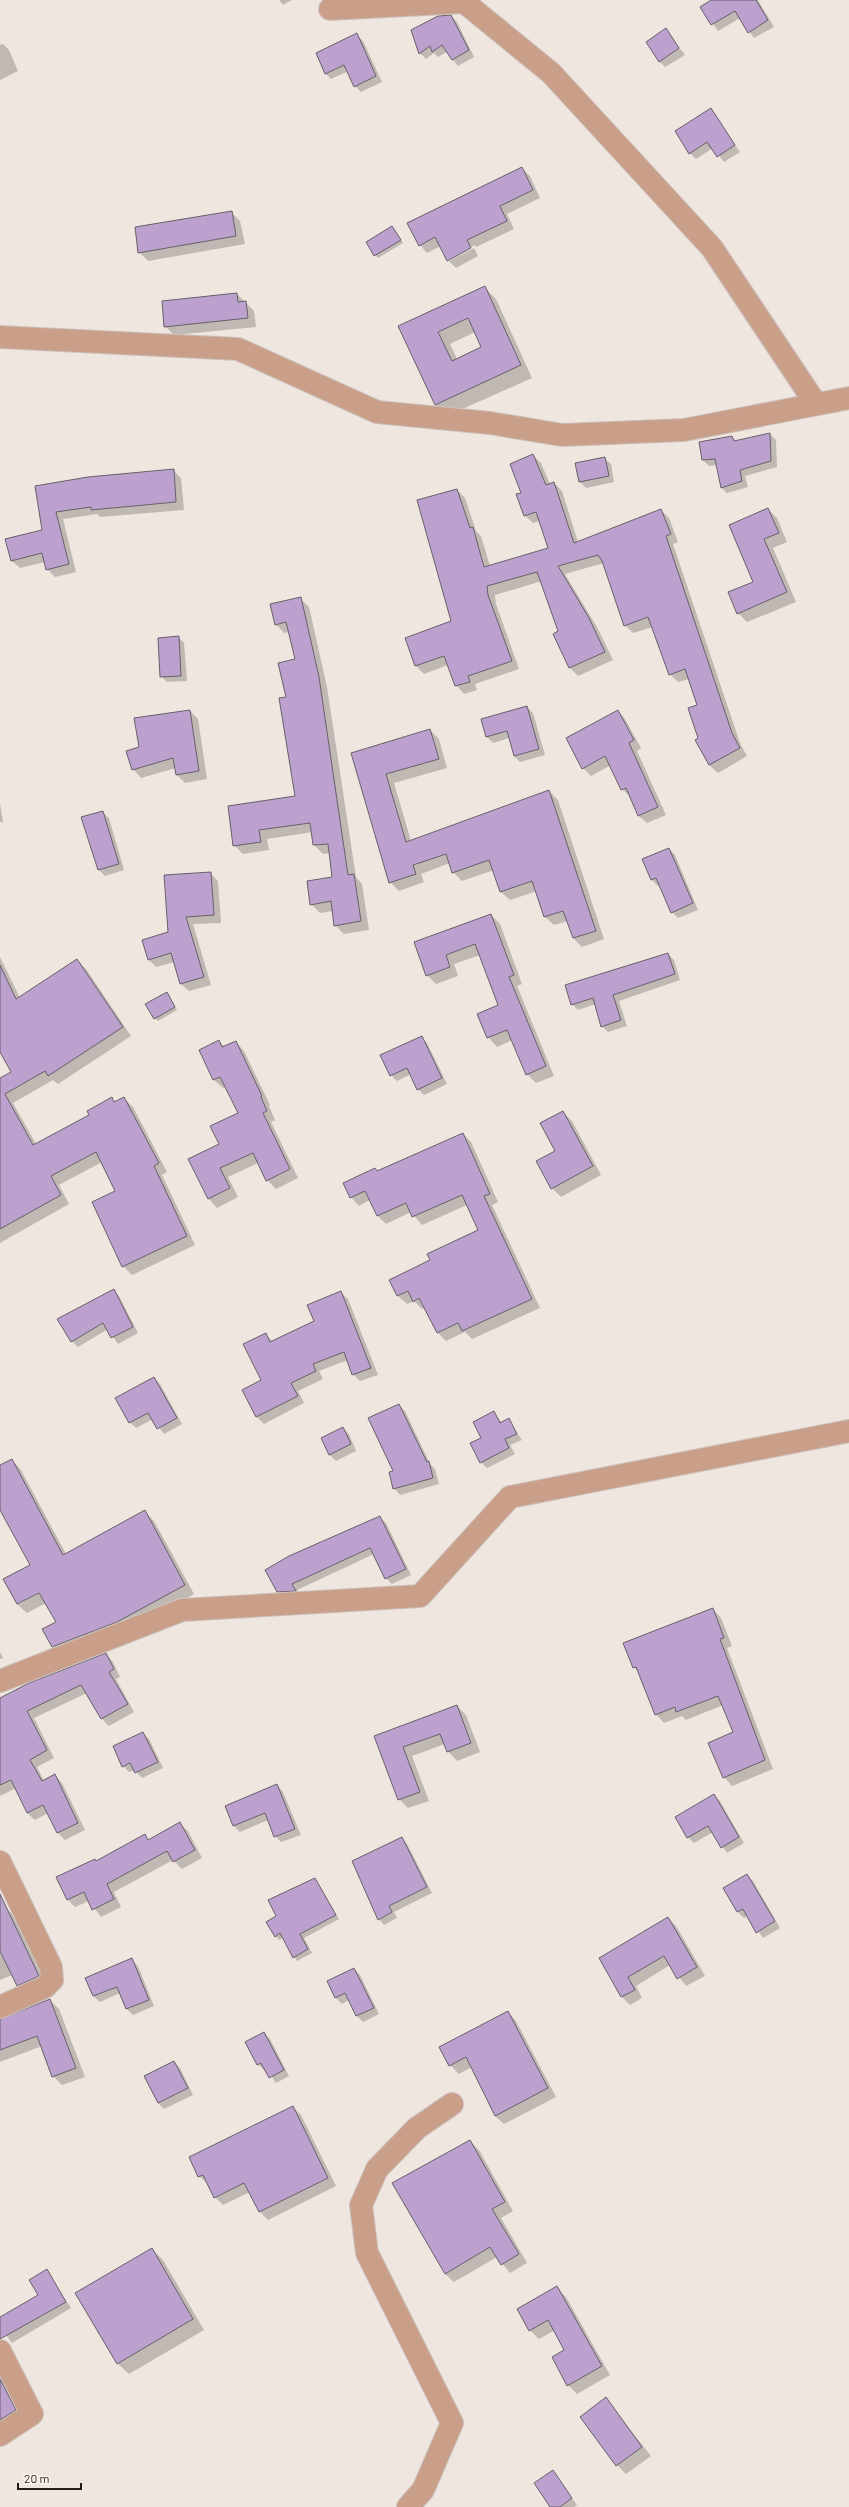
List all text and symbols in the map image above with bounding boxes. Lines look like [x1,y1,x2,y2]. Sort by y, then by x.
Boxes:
scale bar [18,2465,81,2491]
text: 20 m [24,2471,50,2485]

